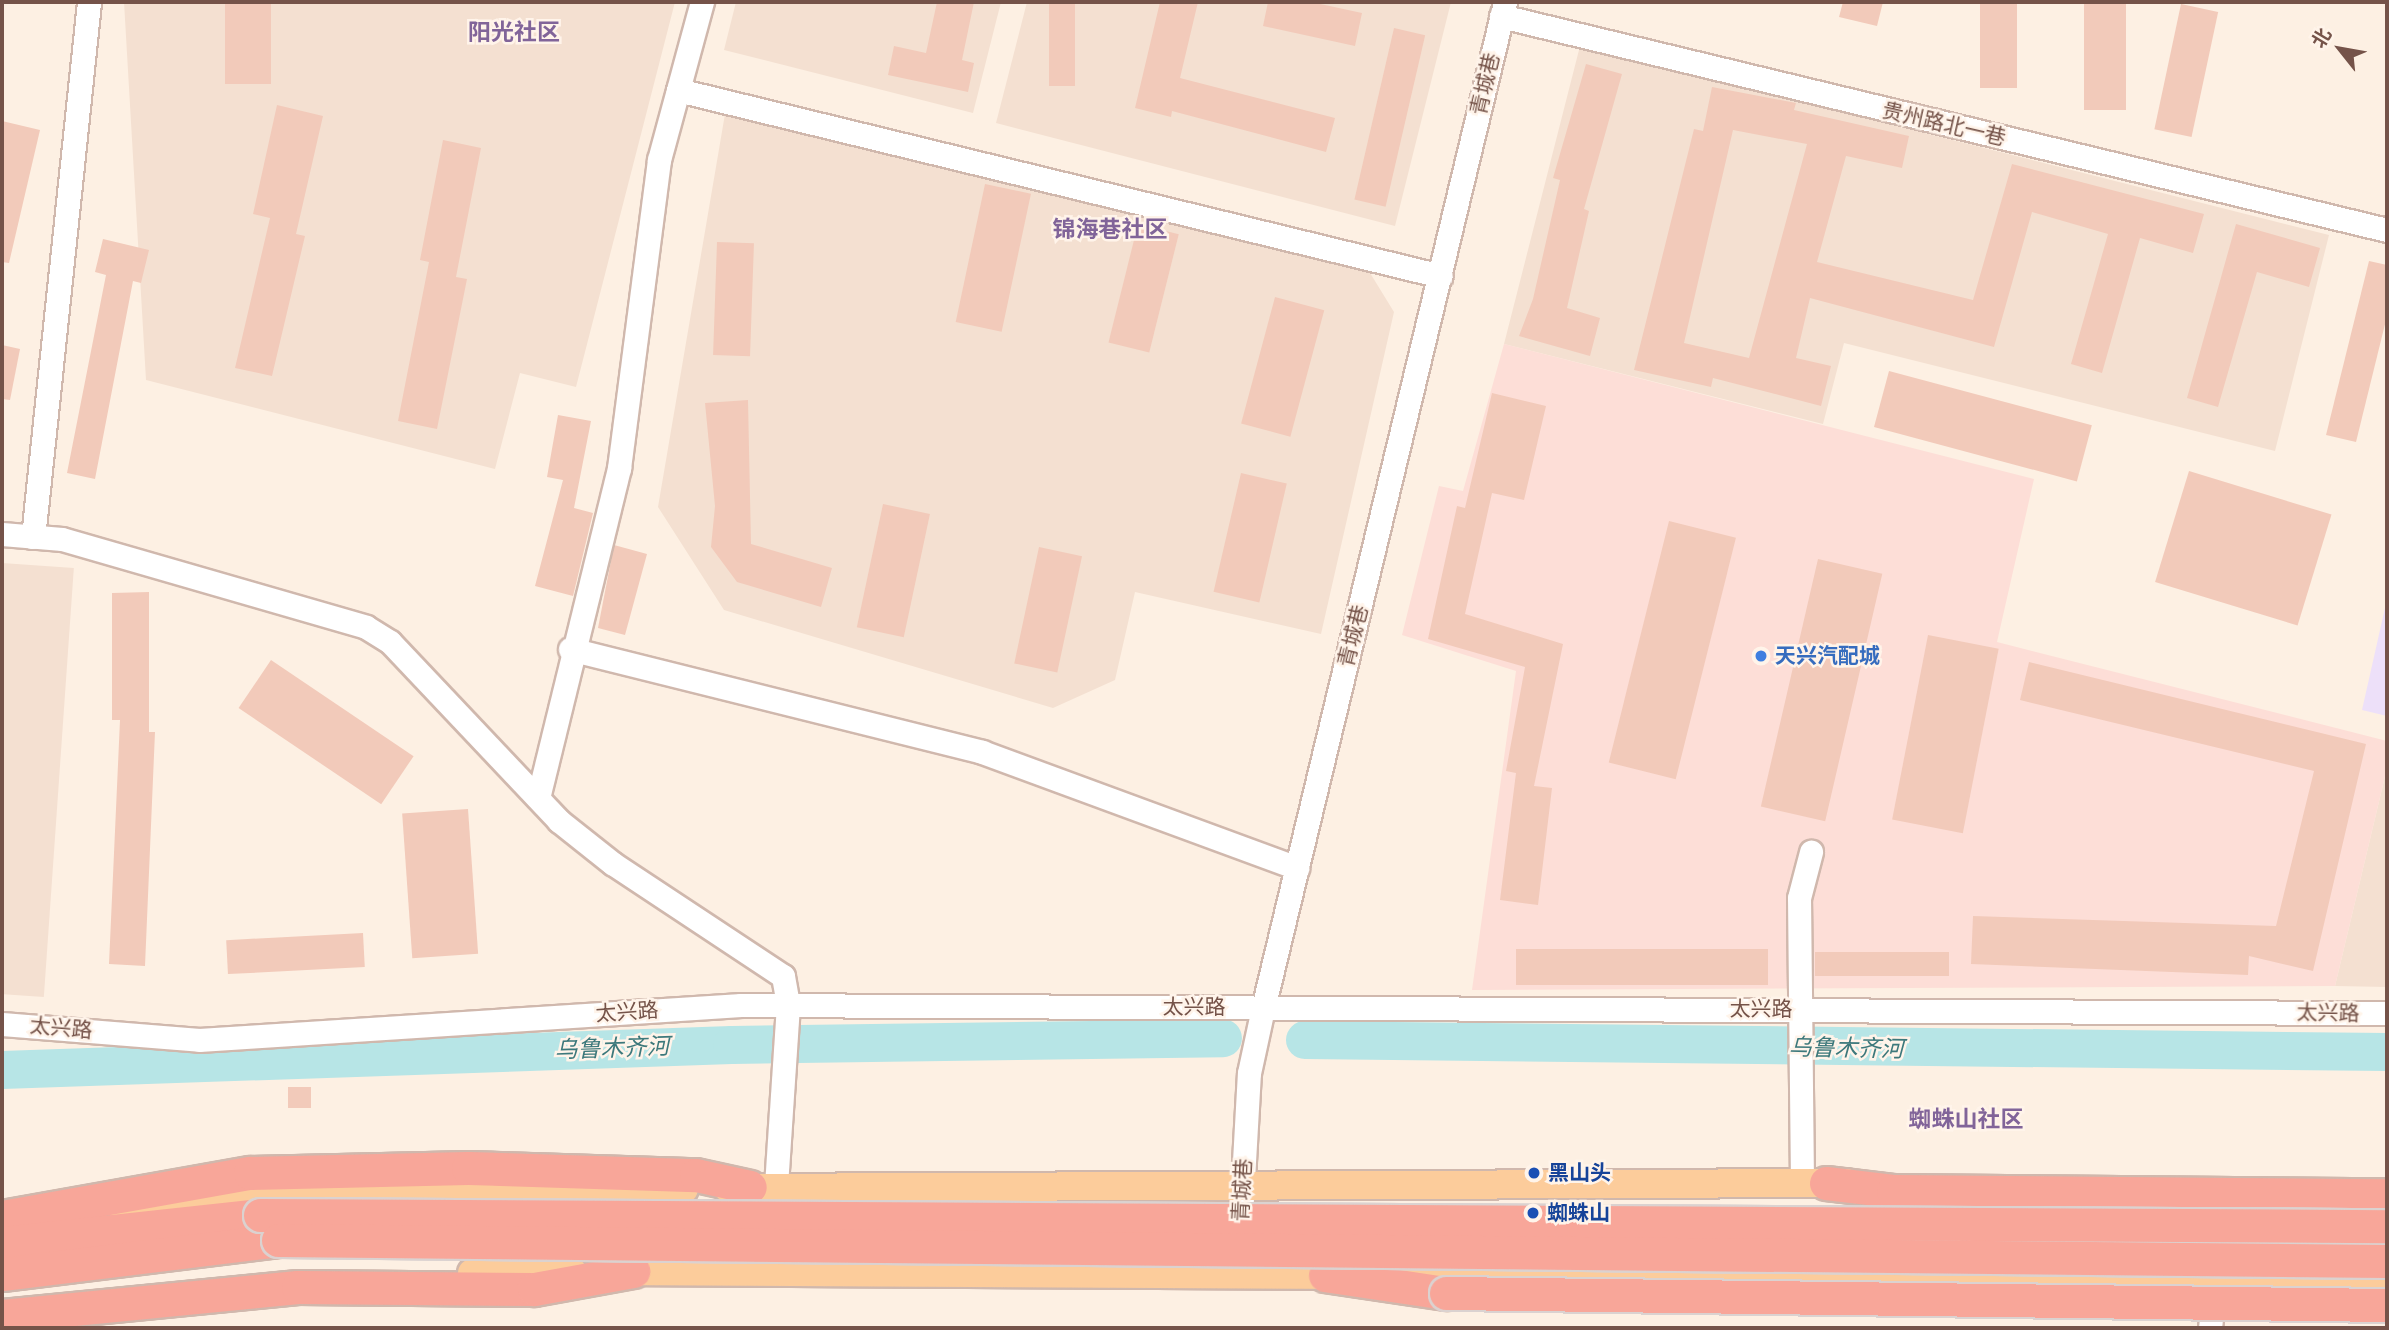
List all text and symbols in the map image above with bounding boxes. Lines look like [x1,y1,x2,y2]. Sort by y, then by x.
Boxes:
north arrow [2305,14,2375,84]
district label: 阳光社区 [468,19,560,47]
text: 北 [2306,23,2338,53]
street label: 青城巷 [1466,50,1504,118]
street label: 贵州路北一巷 [1880,98,2008,150]
district label: 锦海巷社区 [1053,216,1167,244]
street label: 青城巷 [1333,602,1373,670]
place label: 天兴汽配城 [1775,643,1880,669]
marker: 天兴汽配城 [1753,648,1769,664]
street label: 太兴路 [1163,994,1225,1020]
street label: 太兴路 [1730,996,1792,1022]
street label: 太兴路 [595,997,659,1027]
street label: 太兴路 [2296,1000,2360,1026]
street label: 太兴路 [29,1013,93,1043]
water label: 乌鲁木齐河 [554,1033,670,1065]
water label: 乌鲁木齐河 [1788,1034,1904,1064]
district label: 蜘蛛山社区 [1909,1106,2023,1134]
street label: 青城巷 [1228,1158,1256,1222]
place label: 黑山头 [1548,1160,1611,1186]
marker: 黑山头 [1526,1165,1542,1181]
place label: 蜘蛛山 [1547,1200,1610,1226]
marker: 蜘蛛山 [1525,1205,1541,1221]

